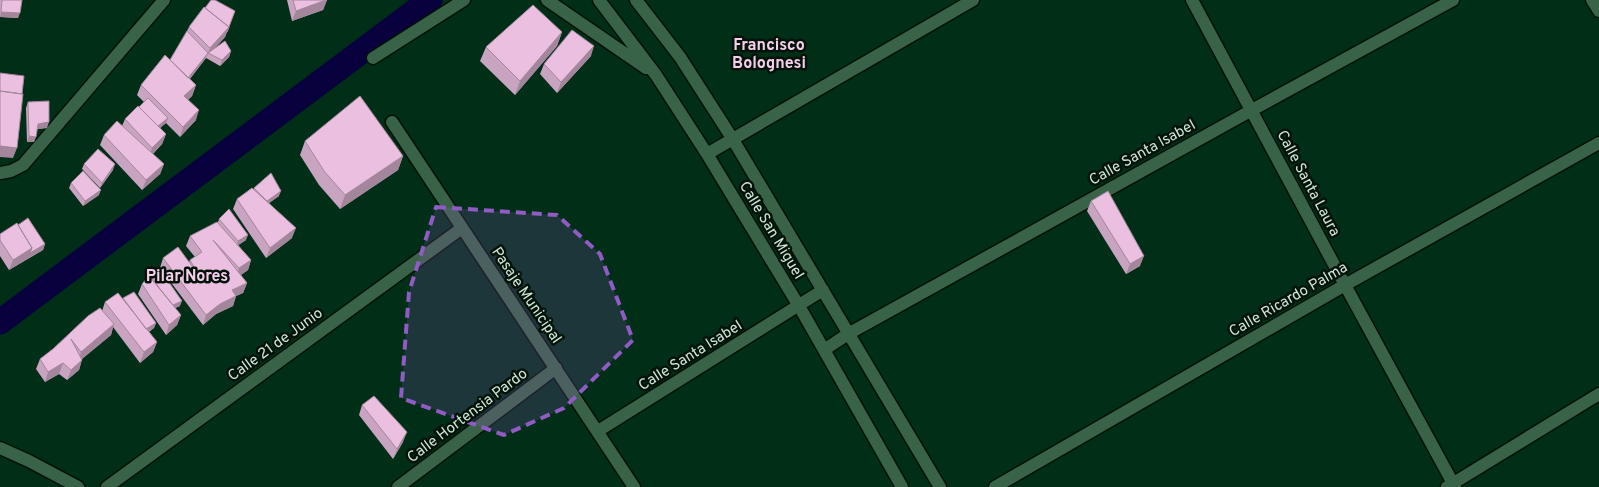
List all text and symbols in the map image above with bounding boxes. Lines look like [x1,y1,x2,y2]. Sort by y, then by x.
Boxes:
district label: Francisco Bolognesi [732,36,806,74]
street label: Calle Santa Isabel [1086,116,1199,190]
street label: Calle Santa Laura [1272,127,1344,240]
street label: Calle San Miguel [734,178,807,283]
street label: Pasaje Municipal [486,244,565,348]
street label: Calle Ricardo Palma [1226,259,1351,342]
district label: Pilar Nores [146,267,228,287]
street label: Calle 21 de Junio [225,304,327,386]
street label: Calle Santa Isabel [635,317,746,396]
street label: Calle Hortensia Pardo [404,365,532,468]

